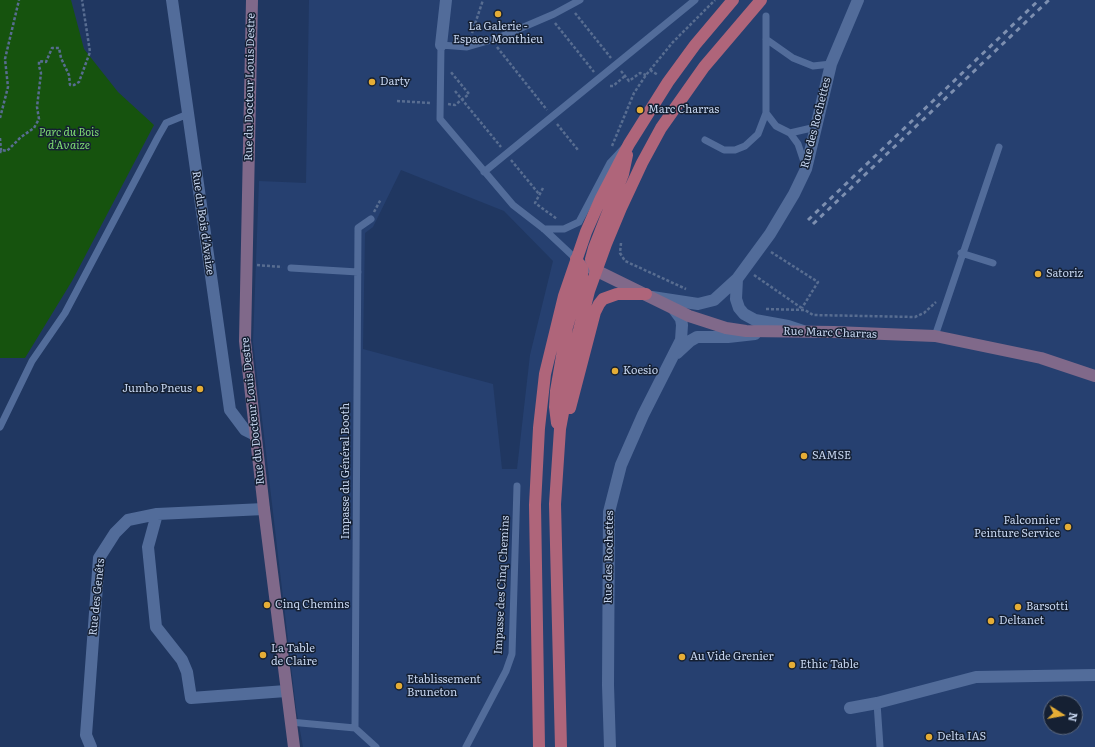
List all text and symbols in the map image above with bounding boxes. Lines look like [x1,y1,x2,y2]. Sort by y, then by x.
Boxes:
marker: La Galerie - Espace Monthieu [493,9,503,19]
street label: Rue du Docteur Louis Destre [242,13,258,161]
place label: La Galerie - Espace Monthieu [453,20,543,46]
place label: Darty [380,75,410,89]
street label: Rue des Rochettes [798,76,834,170]
marker: Darty [367,77,377,87]
place label: Marc Charras [648,103,719,117]
marker: Marc Charras [635,105,645,115]
park label: Parc du Bois d'Avaize [39,126,99,152]
street label: Rue du Bois d'Avaize [189,170,217,276]
place label: Satoriz [1046,267,1083,281]
marker: Satoriz [1033,269,1043,279]
street label: Rue Marc Charras [783,325,877,341]
street label: Rue du Docteur Louis Destre [239,337,267,485]
place label: Koesio [623,364,658,378]
marker: Koesio [610,366,620,376]
place label: Jumbo Pneus [122,382,192,396]
marker: Jumbo Pneus [195,384,205,394]
street label: Impasse du Général Booth [339,403,353,539]
place label: SAMSE [812,449,851,463]
marker: SAMSE [799,451,809,461]
street label: Rue des Rochettes [602,510,616,604]
place label: Falconnier Peinture Service [974,514,1060,540]
street label: Impasse des Cinq Chemins [492,515,512,655]
marker: Falconnier Peinture Service [1063,522,1073,532]
street label: Rue des Genêts [86,558,108,636]
place label: Cinq Chemins [275,598,349,612]
marker: Cinq Chemins [262,600,272,610]
place label: Barsotti [1026,600,1068,614]
marker: Barsotti [1013,602,1023,612]
place label: Deltanet [999,614,1044,628]
marker: Deltanet [986,616,996,626]
place label: La Table de Claire [271,642,317,668]
marker: La Table de Claire [258,650,268,660]
place label: Au Vide Grenier [690,650,774,664]
marker: Au Vide Grenier [677,652,687,662]
place label: Ethic Table [800,658,859,672]
marker: Ethic Table [787,660,797,670]
place label: Etablissement Bruneton [407,673,481,699]
marker: Etablissement Bruneton [394,681,404,691]
north arrow [1043,695,1083,735]
text: N [1065,711,1083,723]
place label: Delta IAS [937,730,986,744]
marker: Delta IAS [924,732,934,742]

